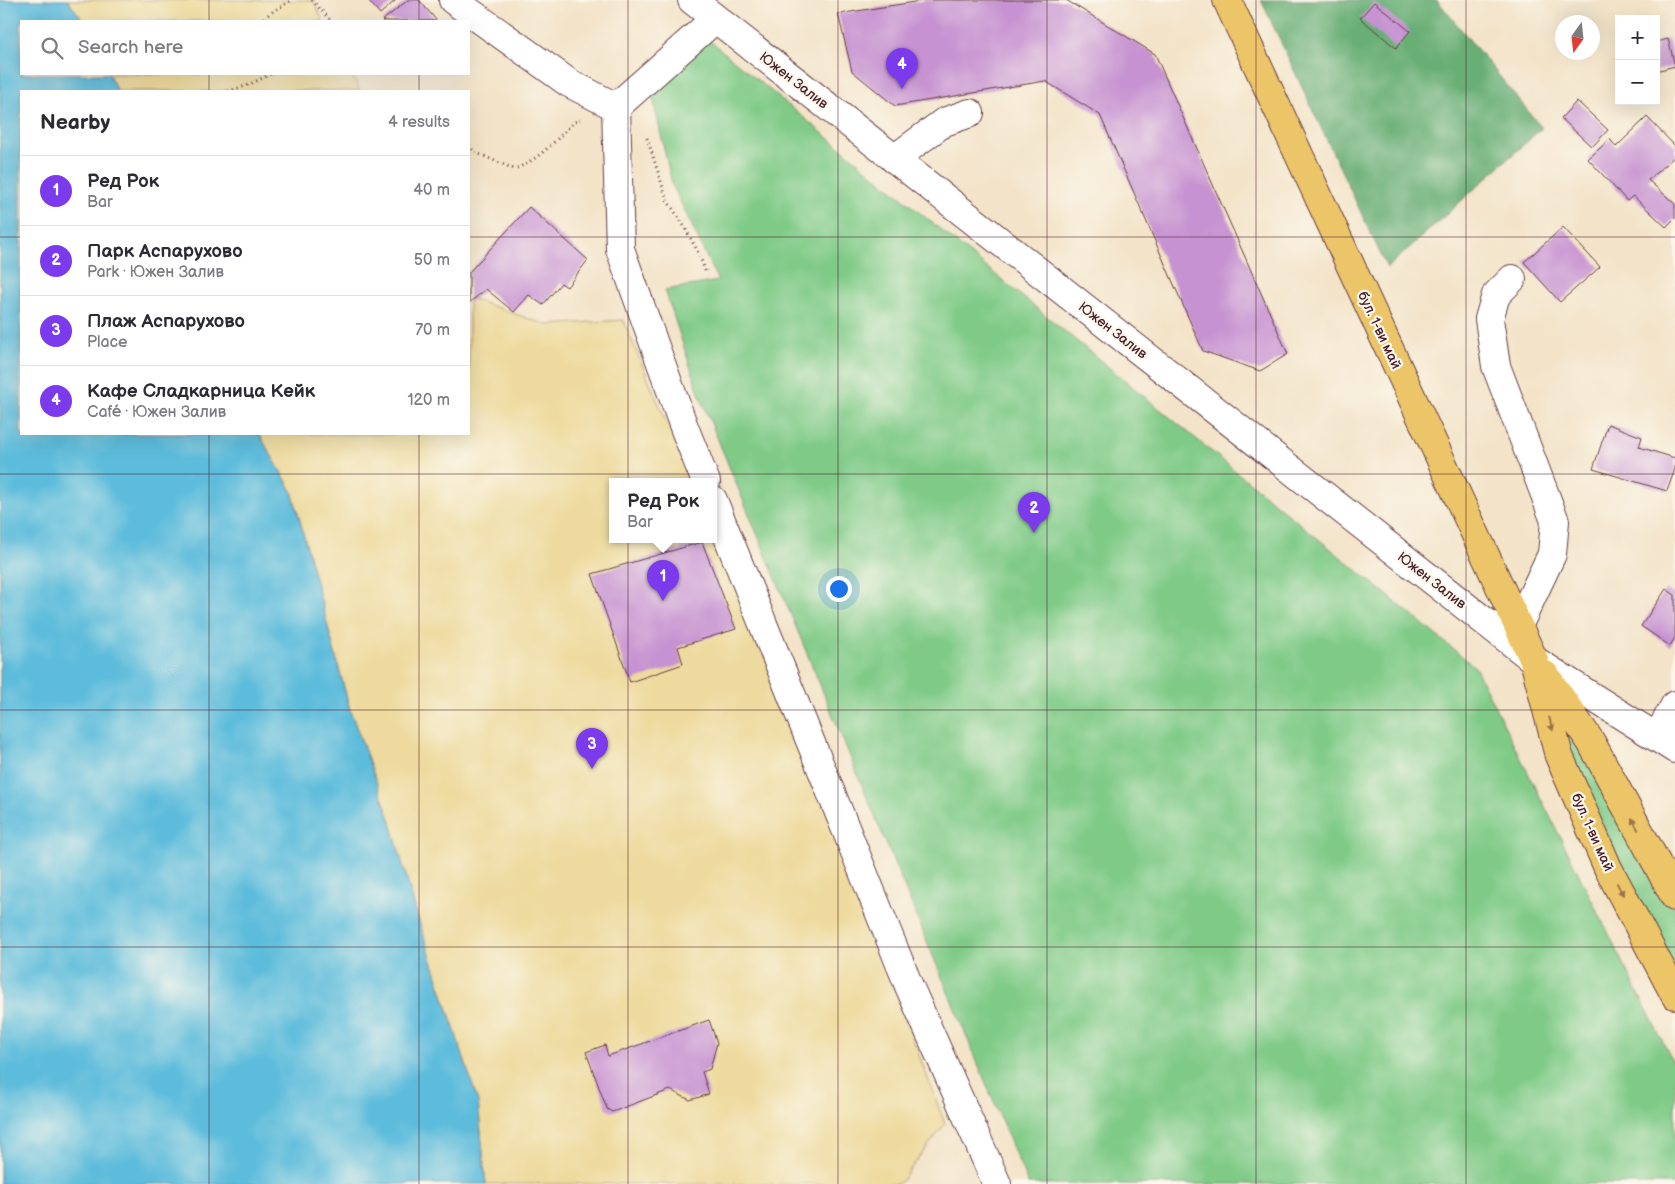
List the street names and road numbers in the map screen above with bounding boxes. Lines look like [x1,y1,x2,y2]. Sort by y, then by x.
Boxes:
street label: Южен Залив [756,48,832,113]
street label: бул. 1-ви май [1354,289,1405,372]
street label: Южен Залив [1075,298,1151,363]
street label: Южен Залив [1394,548,1470,613]
street label: бул. 1-ви май [1568,791,1617,874]

